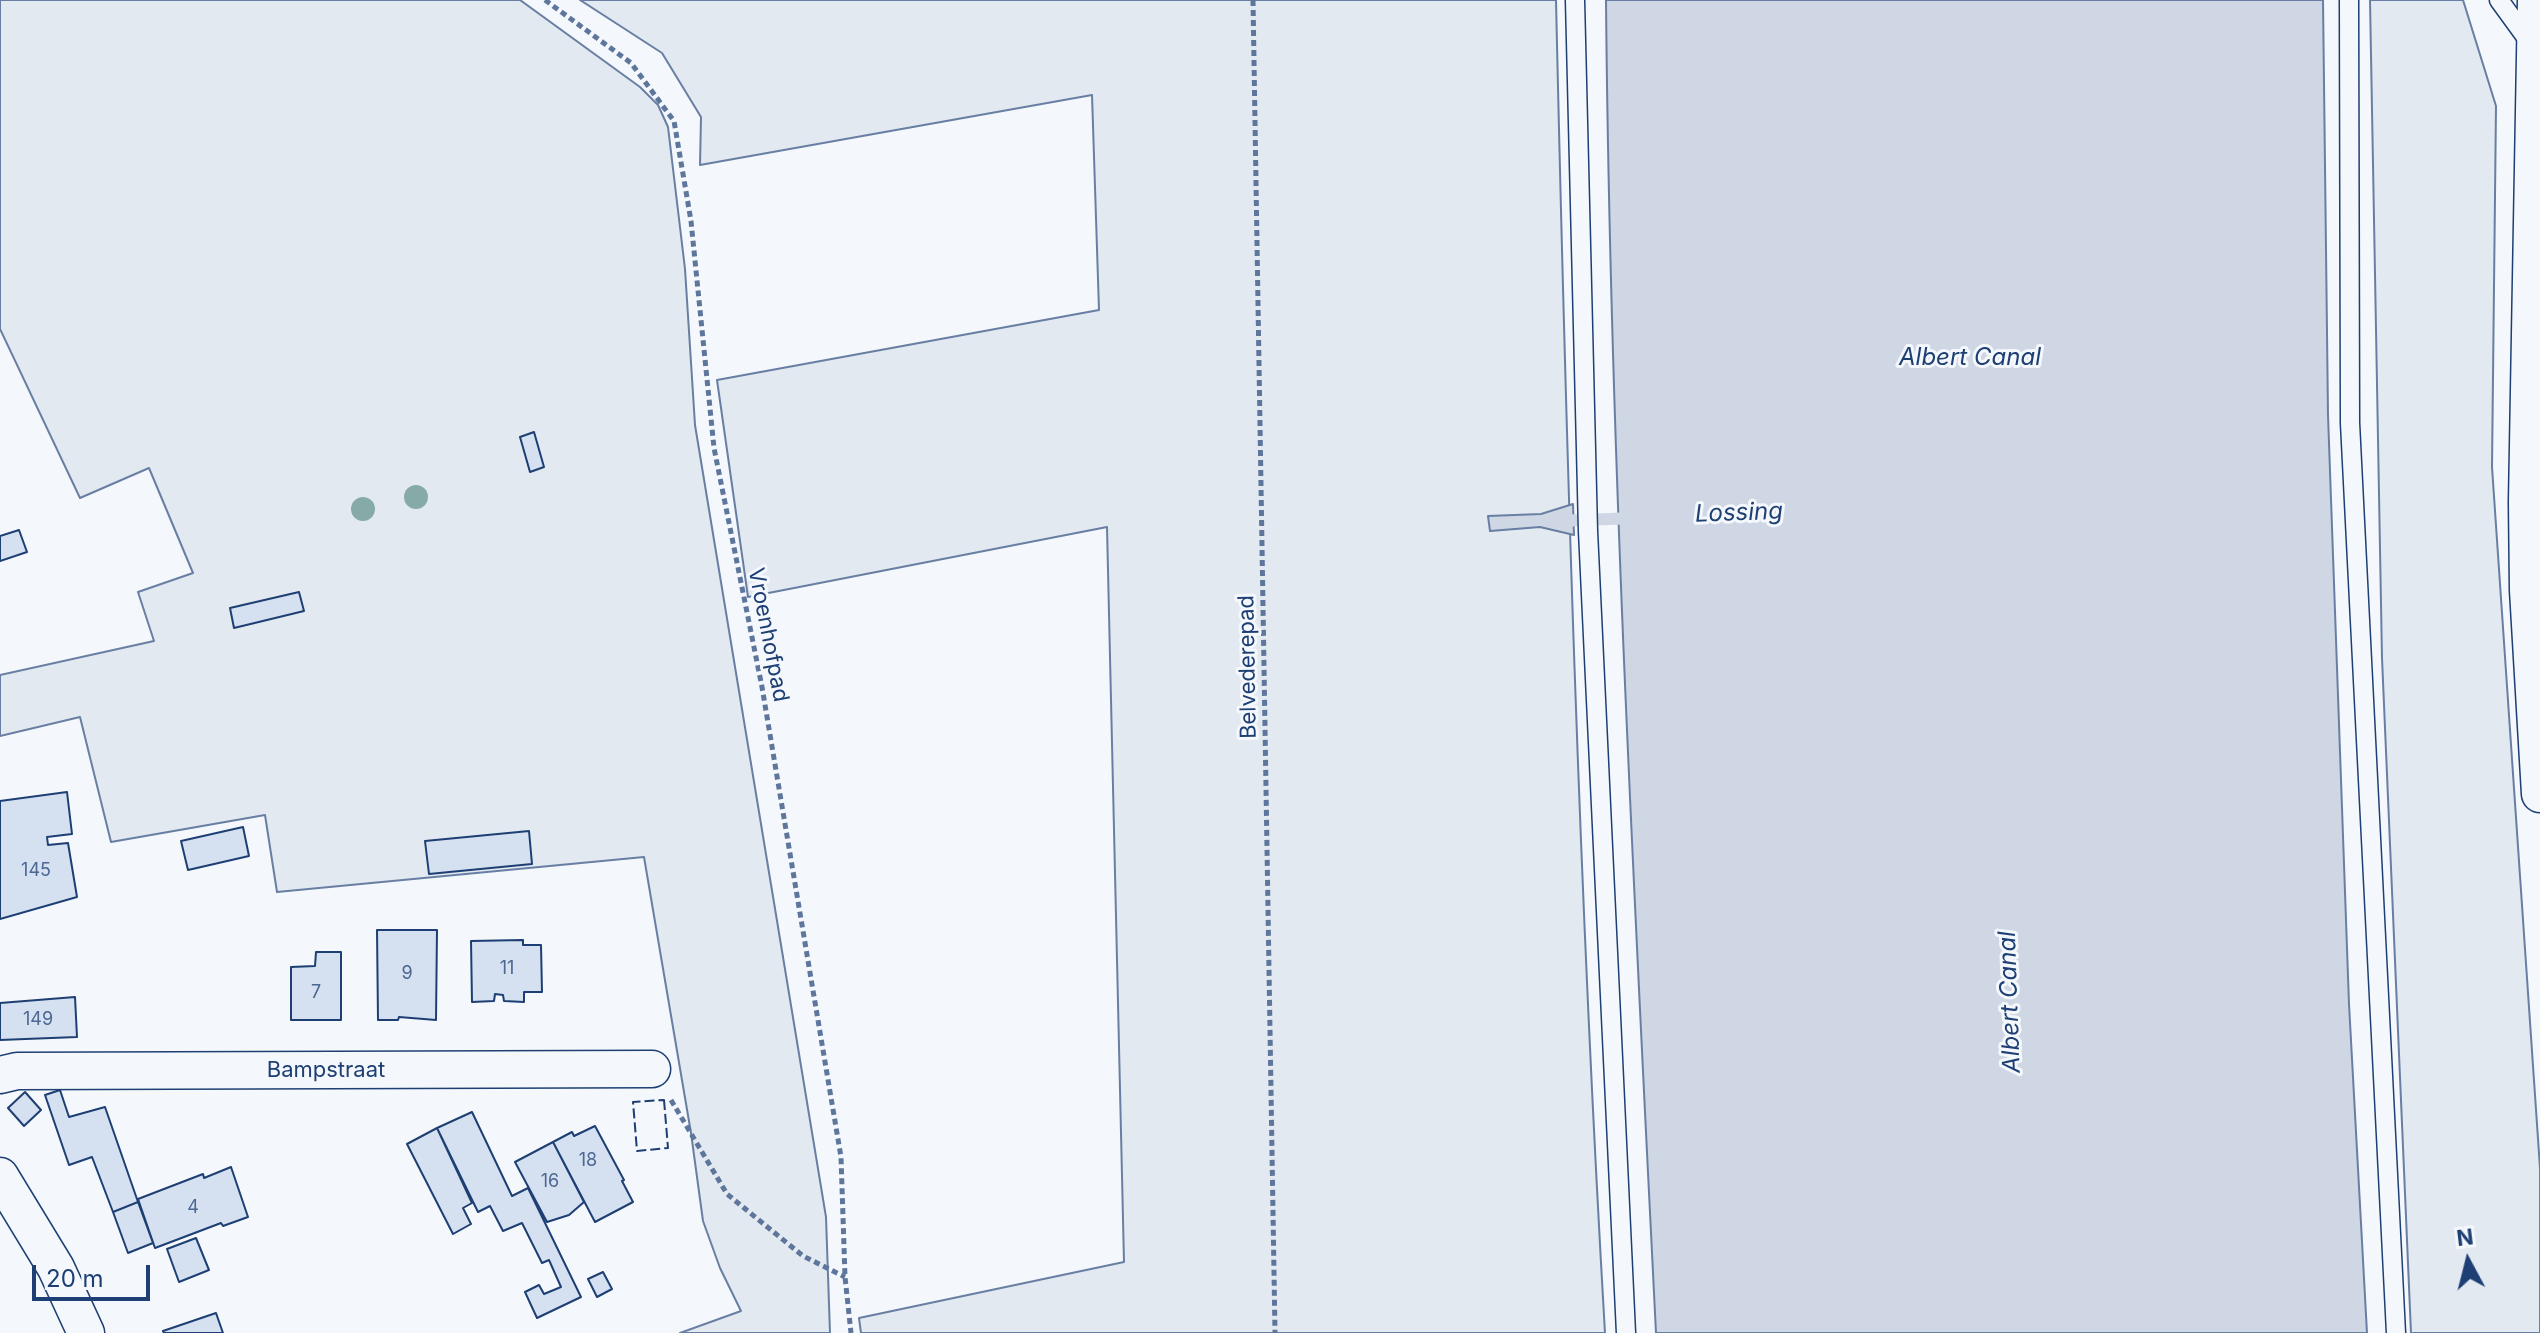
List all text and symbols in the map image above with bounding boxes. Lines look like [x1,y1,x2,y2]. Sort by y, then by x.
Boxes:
water label: Albert Canal [1899,344,2041,372]
water label: Lossing [1695,497,1783,529]
street label: Vroenhofpad [742,566,794,704]
street label: Belvederepad [1234,595,1262,739]
house number: 145 [21,860,51,882]
water label: Albert Canal [1993,931,2027,1073]
house number: 11 [500,958,514,980]
house number: 9 [401,963,413,985]
house number: 7 [311,982,321,1004]
house number: 149 [23,1009,53,1031]
street label: Bampstraat [267,1057,385,1083]
house number: 18 [579,1150,597,1172]
house number: 16 [541,1171,559,1193]
house number: 4 [187,1197,199,1219]
north arrow [2428,1221,2508,1301]
text: N [2455,1223,2475,1251]
scale bar [36,1249,154,1299]
text: 20 m [46,1264,104,1293]

